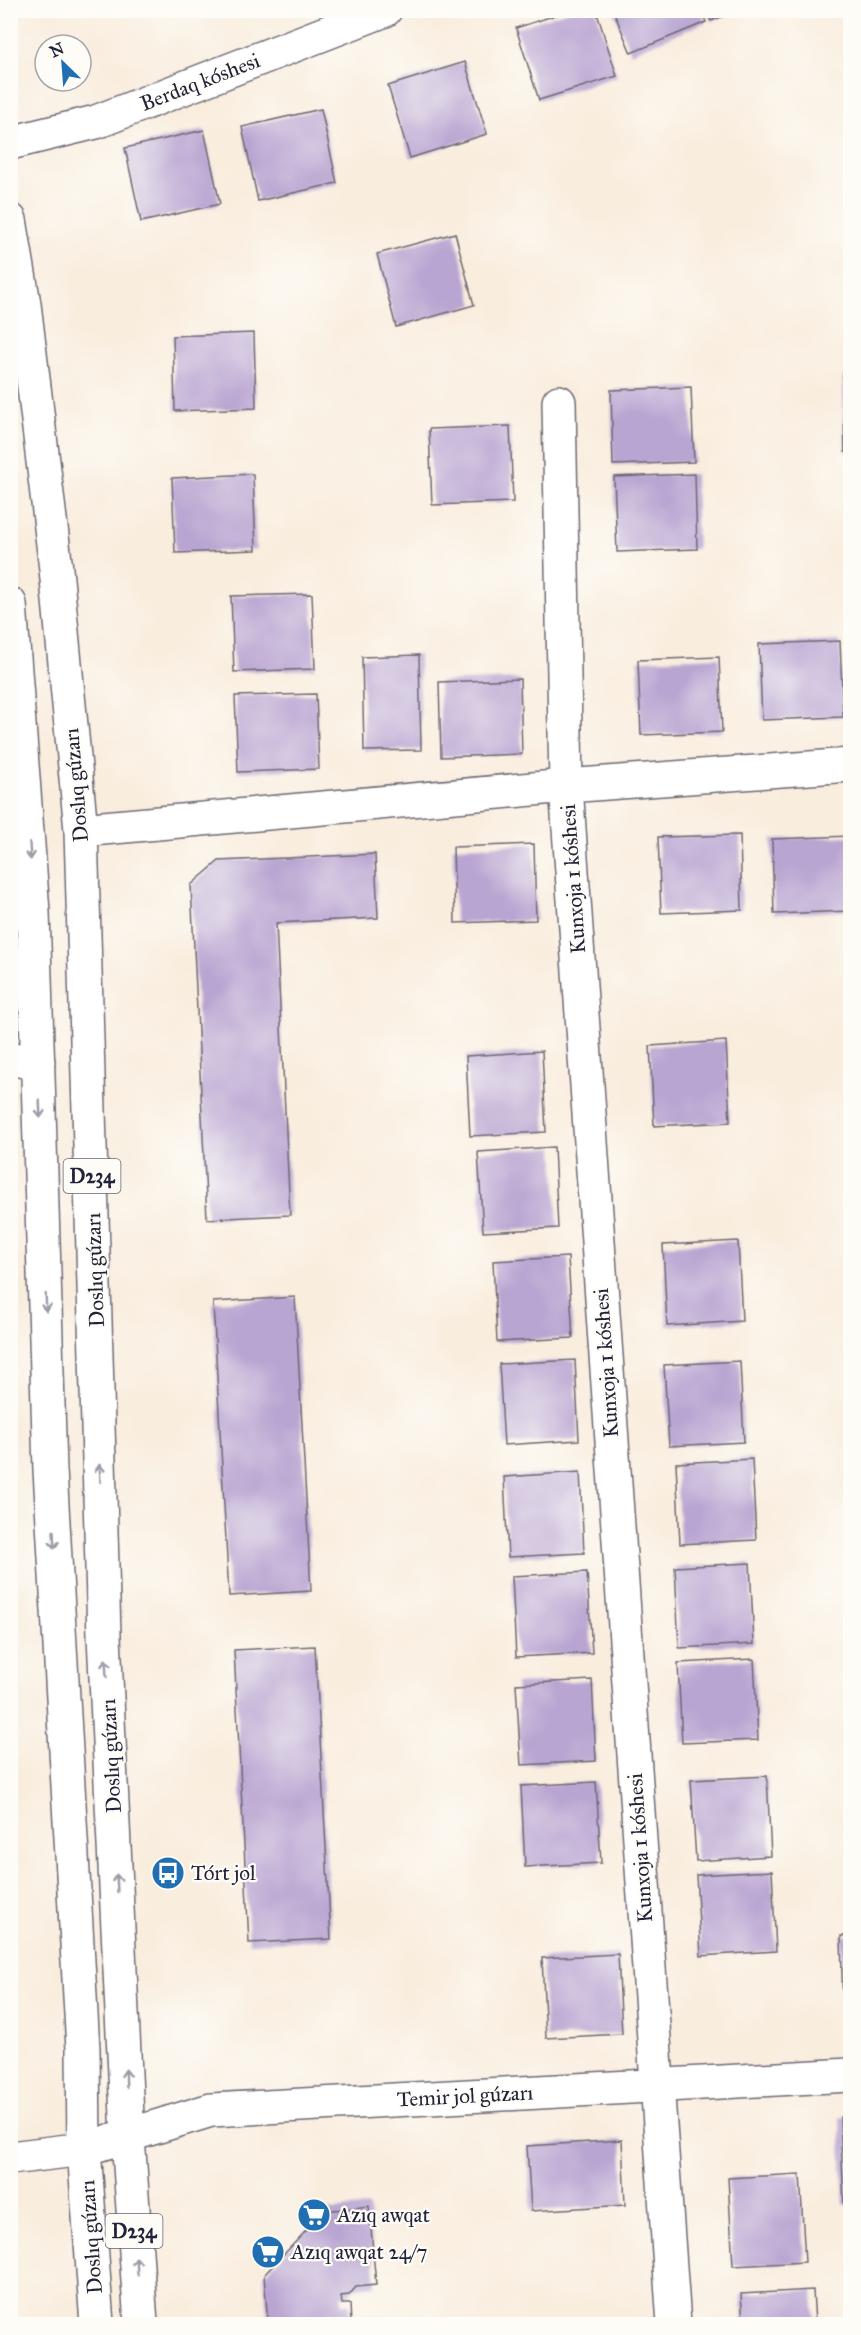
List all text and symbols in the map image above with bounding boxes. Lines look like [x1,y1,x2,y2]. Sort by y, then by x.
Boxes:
north arrow [33,33,93,93]
text: N [47,38,67,61]
street label: Berdaq kóshesi [136,47,264,117]
street label: Doslıq gúzarı [58,727,94,843]
street label: Kunxoja 1 kóshesi [555,803,591,955]
one-way arrow [24,840,35,860]
one-way arrow [34,1098,45,1118]
road number: D234 [64,1159,121,1193]
street label: Doslıq gúzarı [80,1212,110,1328]
street label: Kunxoja 1 kóshesi [588,1287,624,1439]
one-way arrow [40,1293,51,1313]
one-way arrow [94,1463,106,1483]
one-way arrow [49,1530,60,1550]
one-way arrow [101,1658,112,1678]
street label: Doslıq gúzarı [95,1698,127,1814]
street label: Kunxoja 1 kóshesi [622,1772,658,1924]
bus stop icon: Tórt jol [150,1855,186,1891]
place label: Tórt jol [191,1860,256,1886]
one-way arrow [112,1874,123,1894]
one-way arrow [120,2069,131,2089]
street label: Temir jol gúzarı [396,2079,534,2113]
street label: Doslıq gúzarı [74,2179,108,2295]
supermarket icon: Azıq awqat [296,2197,332,2233]
place label: Azıq awqat [336,2202,430,2228]
road number: D234 [106,2214,162,2248]
supermarket icon: Azıq awqat 24/7 [250,2234,286,2270]
place label: Azıq awqat 24/7 [290,2239,427,2265]
one-way arrow [131,2257,142,2277]

